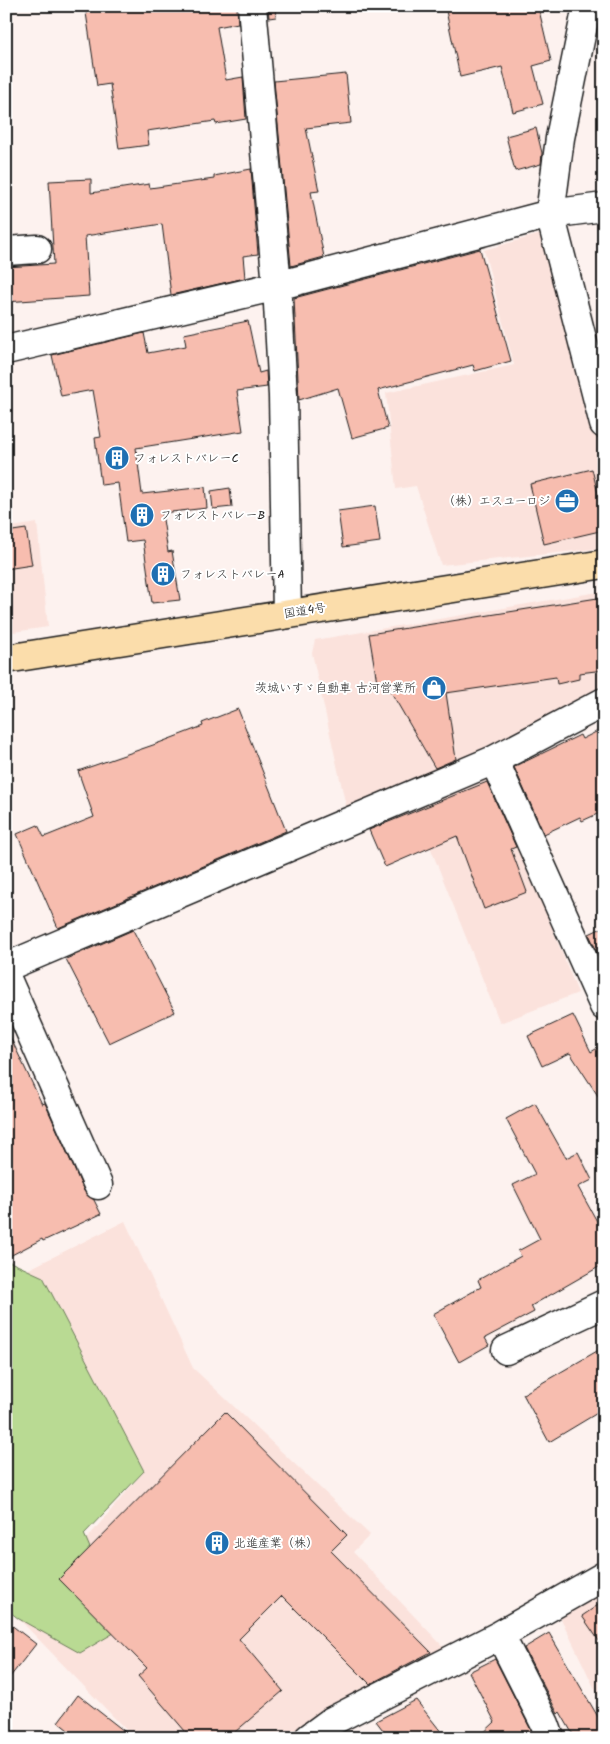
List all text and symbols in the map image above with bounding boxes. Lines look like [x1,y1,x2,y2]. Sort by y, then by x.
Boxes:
building icon: フォレストバレーC [104,445,130,471]
place label: フォレストバレーC [134,449,239,468]
office icon: （株）エスユーロジ [554,488,580,514]
place label: （株）エスユーロジ [443,492,550,511]
building icon: フォレストバレーB [129,502,155,528]
place label: フォレストバレーB [160,506,265,525]
building icon: フォレストバレーA [150,561,176,587]
place label: フォレストバレーA [180,565,285,584]
street label: 国道4号 [282,598,328,624]
shop icon: 茨城いすゞ自動車 古河営業所 [421,675,447,701]
place label: 茨城いすゞ自動車 古河営業所 [255,679,416,698]
building icon: 北進産業（株） [204,1530,230,1556]
place label: 北進産業（株） [234,1534,318,1553]

